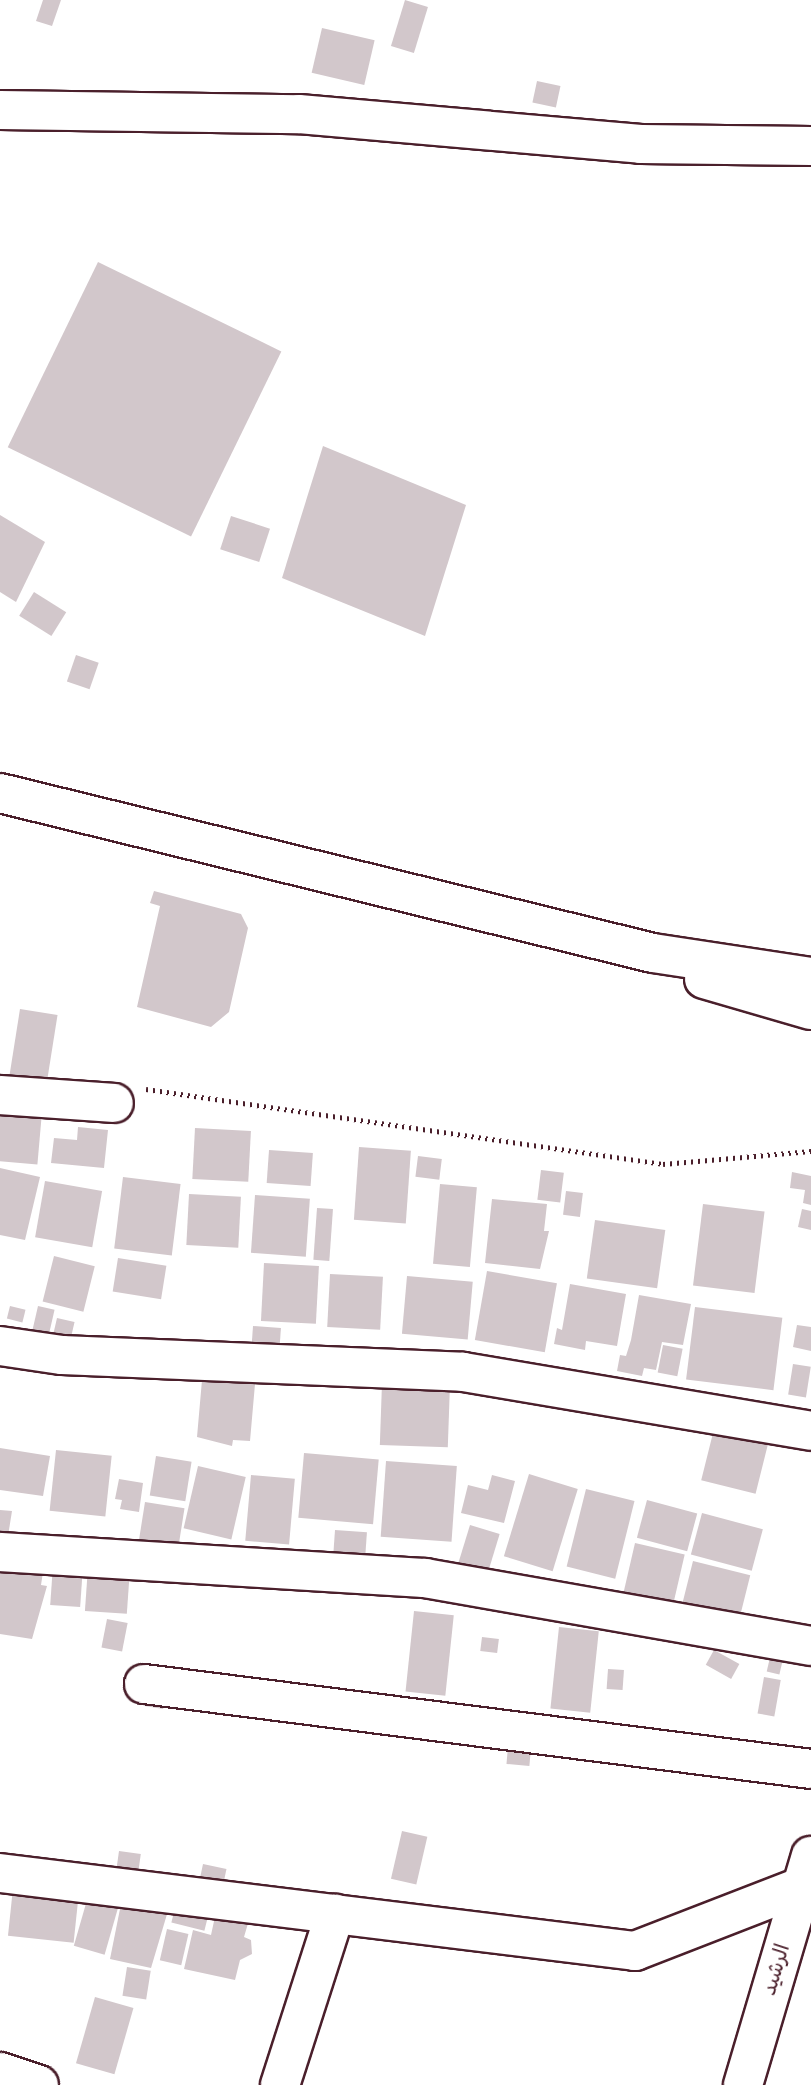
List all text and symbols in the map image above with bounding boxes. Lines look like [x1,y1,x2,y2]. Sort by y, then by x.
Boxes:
street label: الرشيد [757,1941,797,1999]

